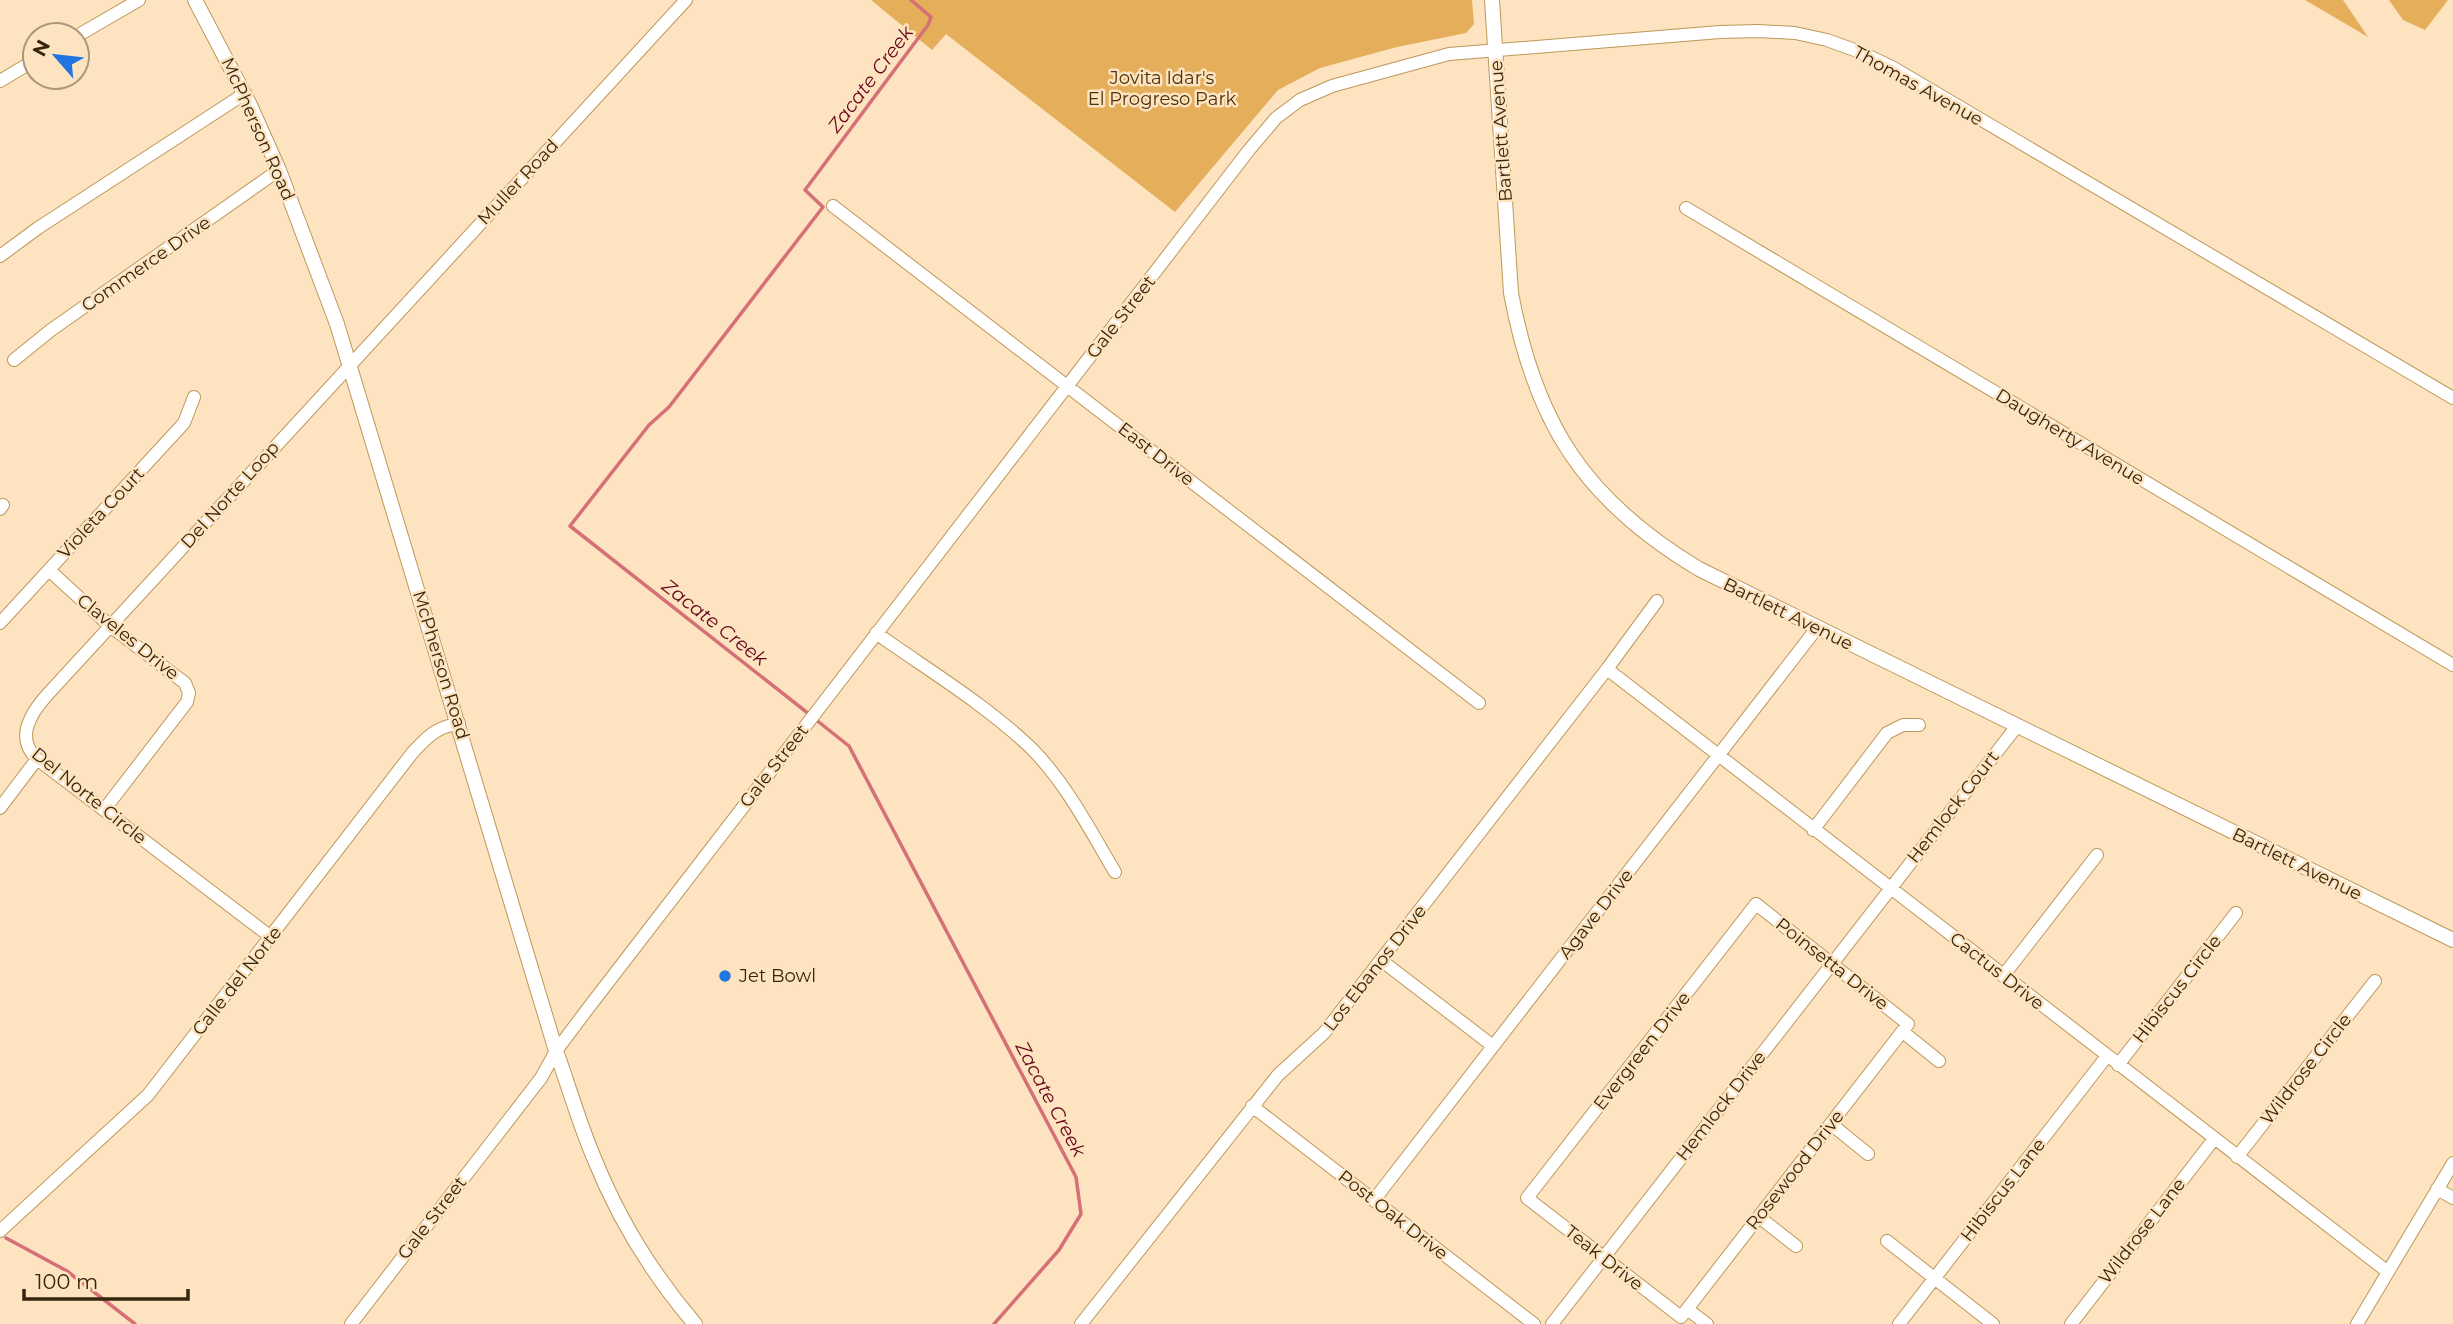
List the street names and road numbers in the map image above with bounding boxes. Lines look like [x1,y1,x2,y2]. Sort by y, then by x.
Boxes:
street label: Thomas Avenue [1849,41,1987,131]
street label: McPherson Road [217,54,299,204]
street label: Bartlett Avenue [1485,59,1517,202]
street label: Muller Road [473,135,563,229]
street label: Commerce Drive [77,211,215,317]
street label: Gale Street [1082,271,1160,363]
street label: Daugherty Avenue [1992,384,2148,490]
street label: East Drive [1114,417,1199,491]
street label: Del Norte Loop [176,437,284,553]
street label: Violeta Court [53,463,149,563]
street label: Bartlett Avenue [1719,573,1857,655]
street label: McPherson Road [408,588,474,742]
street label: Claveles Drive [73,589,183,685]
street label: Gale Street [735,720,813,812]
street label: Del Norte Circle [27,743,151,849]
street label: Hemlock Court [1902,746,2004,868]
street label: Bartlett Avenue [2228,823,2366,905]
street label: Agave Drive [1554,865,1638,963]
street label: Los Ebanos Drive [1319,900,1431,1036]
street label: Poinsetta Drive [1771,913,1893,1015]
street label: Calle del Norte [188,922,286,1040]
street label: Cactus Drive [1945,927,2049,1015]
street label: Hibiscus Circle [2128,930,2226,1048]
street label: Evergreen Drive [1589,987,1695,1115]
street label: Wildrose Circle [2256,1009,2356,1129]
street label: Hemlock Drive [1671,1047,1771,1165]
street label: Rosewood Drive [1741,1106,1849,1234]
street label: Hibiscus Lane [1956,1134,2050,1246]
street label: Post Oak Drive [1334,1165,1452,1265]
street label: Gale Street [393,1172,471,1264]
street label: Wildrose Lane [2094,1174,2190,1288]
street label: Teak Drive [1561,1221,1648,1295]

